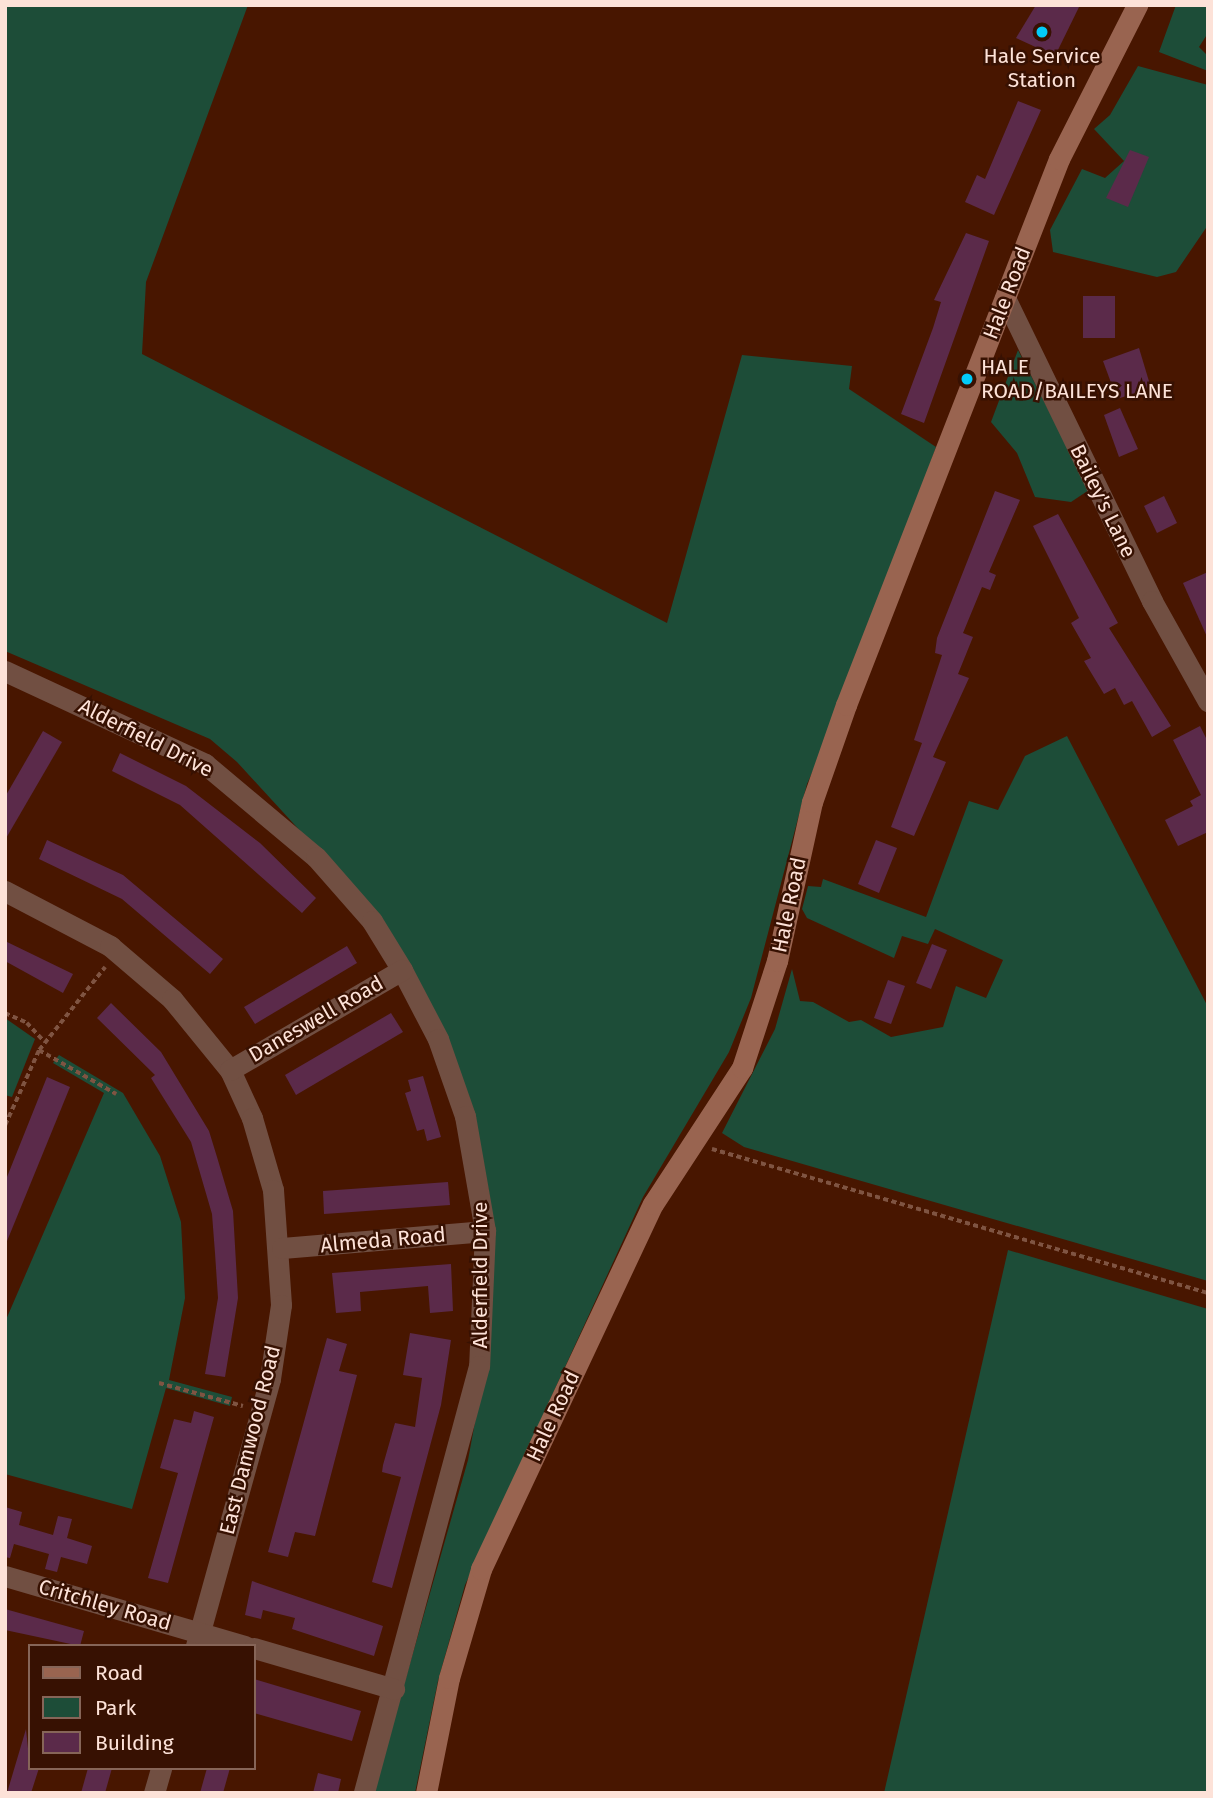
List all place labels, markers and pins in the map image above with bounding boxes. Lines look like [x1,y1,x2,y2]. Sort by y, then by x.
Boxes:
marker: Hale Service Station [1034,24,1050,40]
place label: Hale Service Station [984,43,1100,93]
place label: HALE ROAD/BAILEYS LANE [981,354,1173,404]
marker: HALE ROAD/BAILEYS LANE [959,371,975,387]

